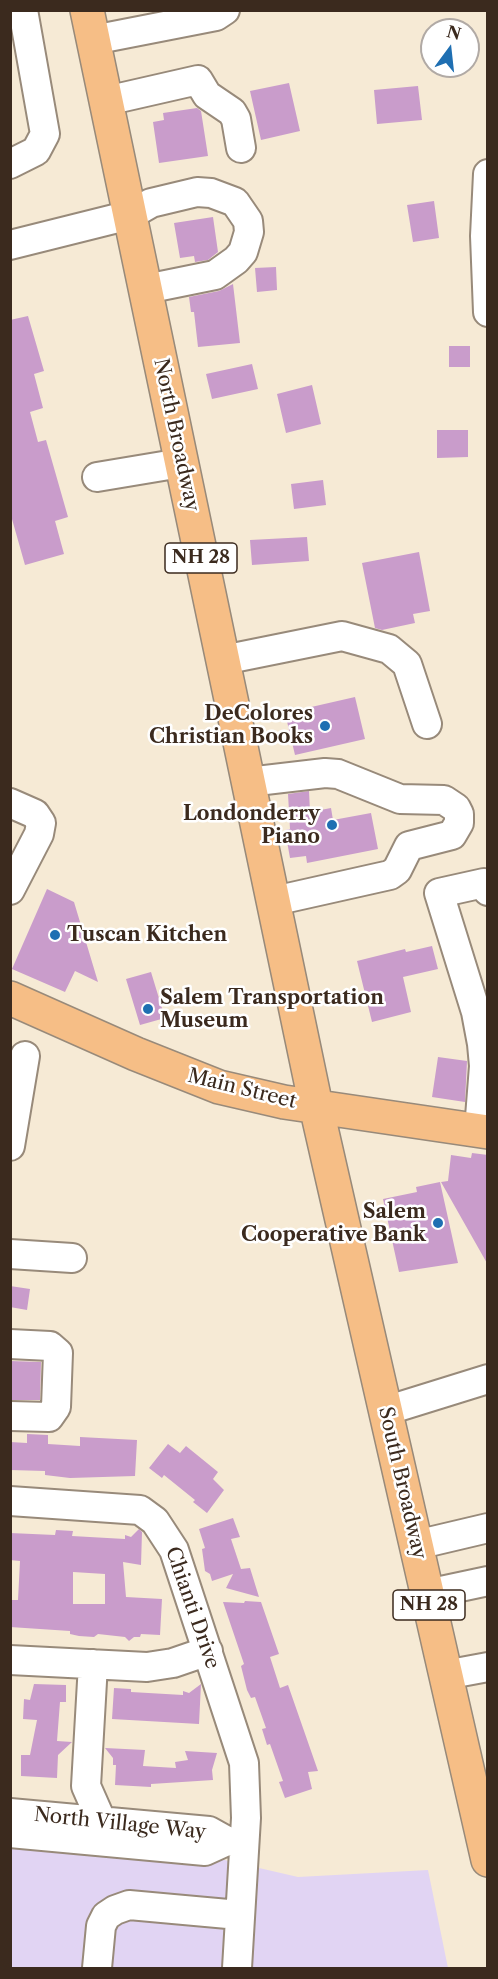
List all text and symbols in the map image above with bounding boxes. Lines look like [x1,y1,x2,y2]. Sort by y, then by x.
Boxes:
north arrow [420,18,480,78]
text: N [445,21,463,44]
street label: North Broadway [148,356,204,514]
road number: NH 28 [165,543,237,573]
place label: DeColores Christian Books [149,702,313,749]
marker: DeColores Christian Books [318,719,332,733]
place label: Londonderry Piano [183,802,320,849]
marker: Londonderry Piano [325,818,339,832]
place label: Tuscan Kitchen [67,923,227,947]
marker: Tuscan Kitchen [48,928,62,942]
place label: Salem Transportation Museum [160,986,384,1033]
marker: Salem Transportation Museum [141,1002,155,1016]
street label: Main Street [185,1064,299,1114]
place label: Salem Cooperative Bank [241,1200,426,1247]
marker: Salem Cooperative Bank [431,1216,445,1230]
street label: South Broadway [373,1405,431,1561]
street label: Chianti Drive [160,1544,224,1672]
road number: NH 28 [393,1590,465,1620]
street label: North Village Way [33,1803,207,1845]

